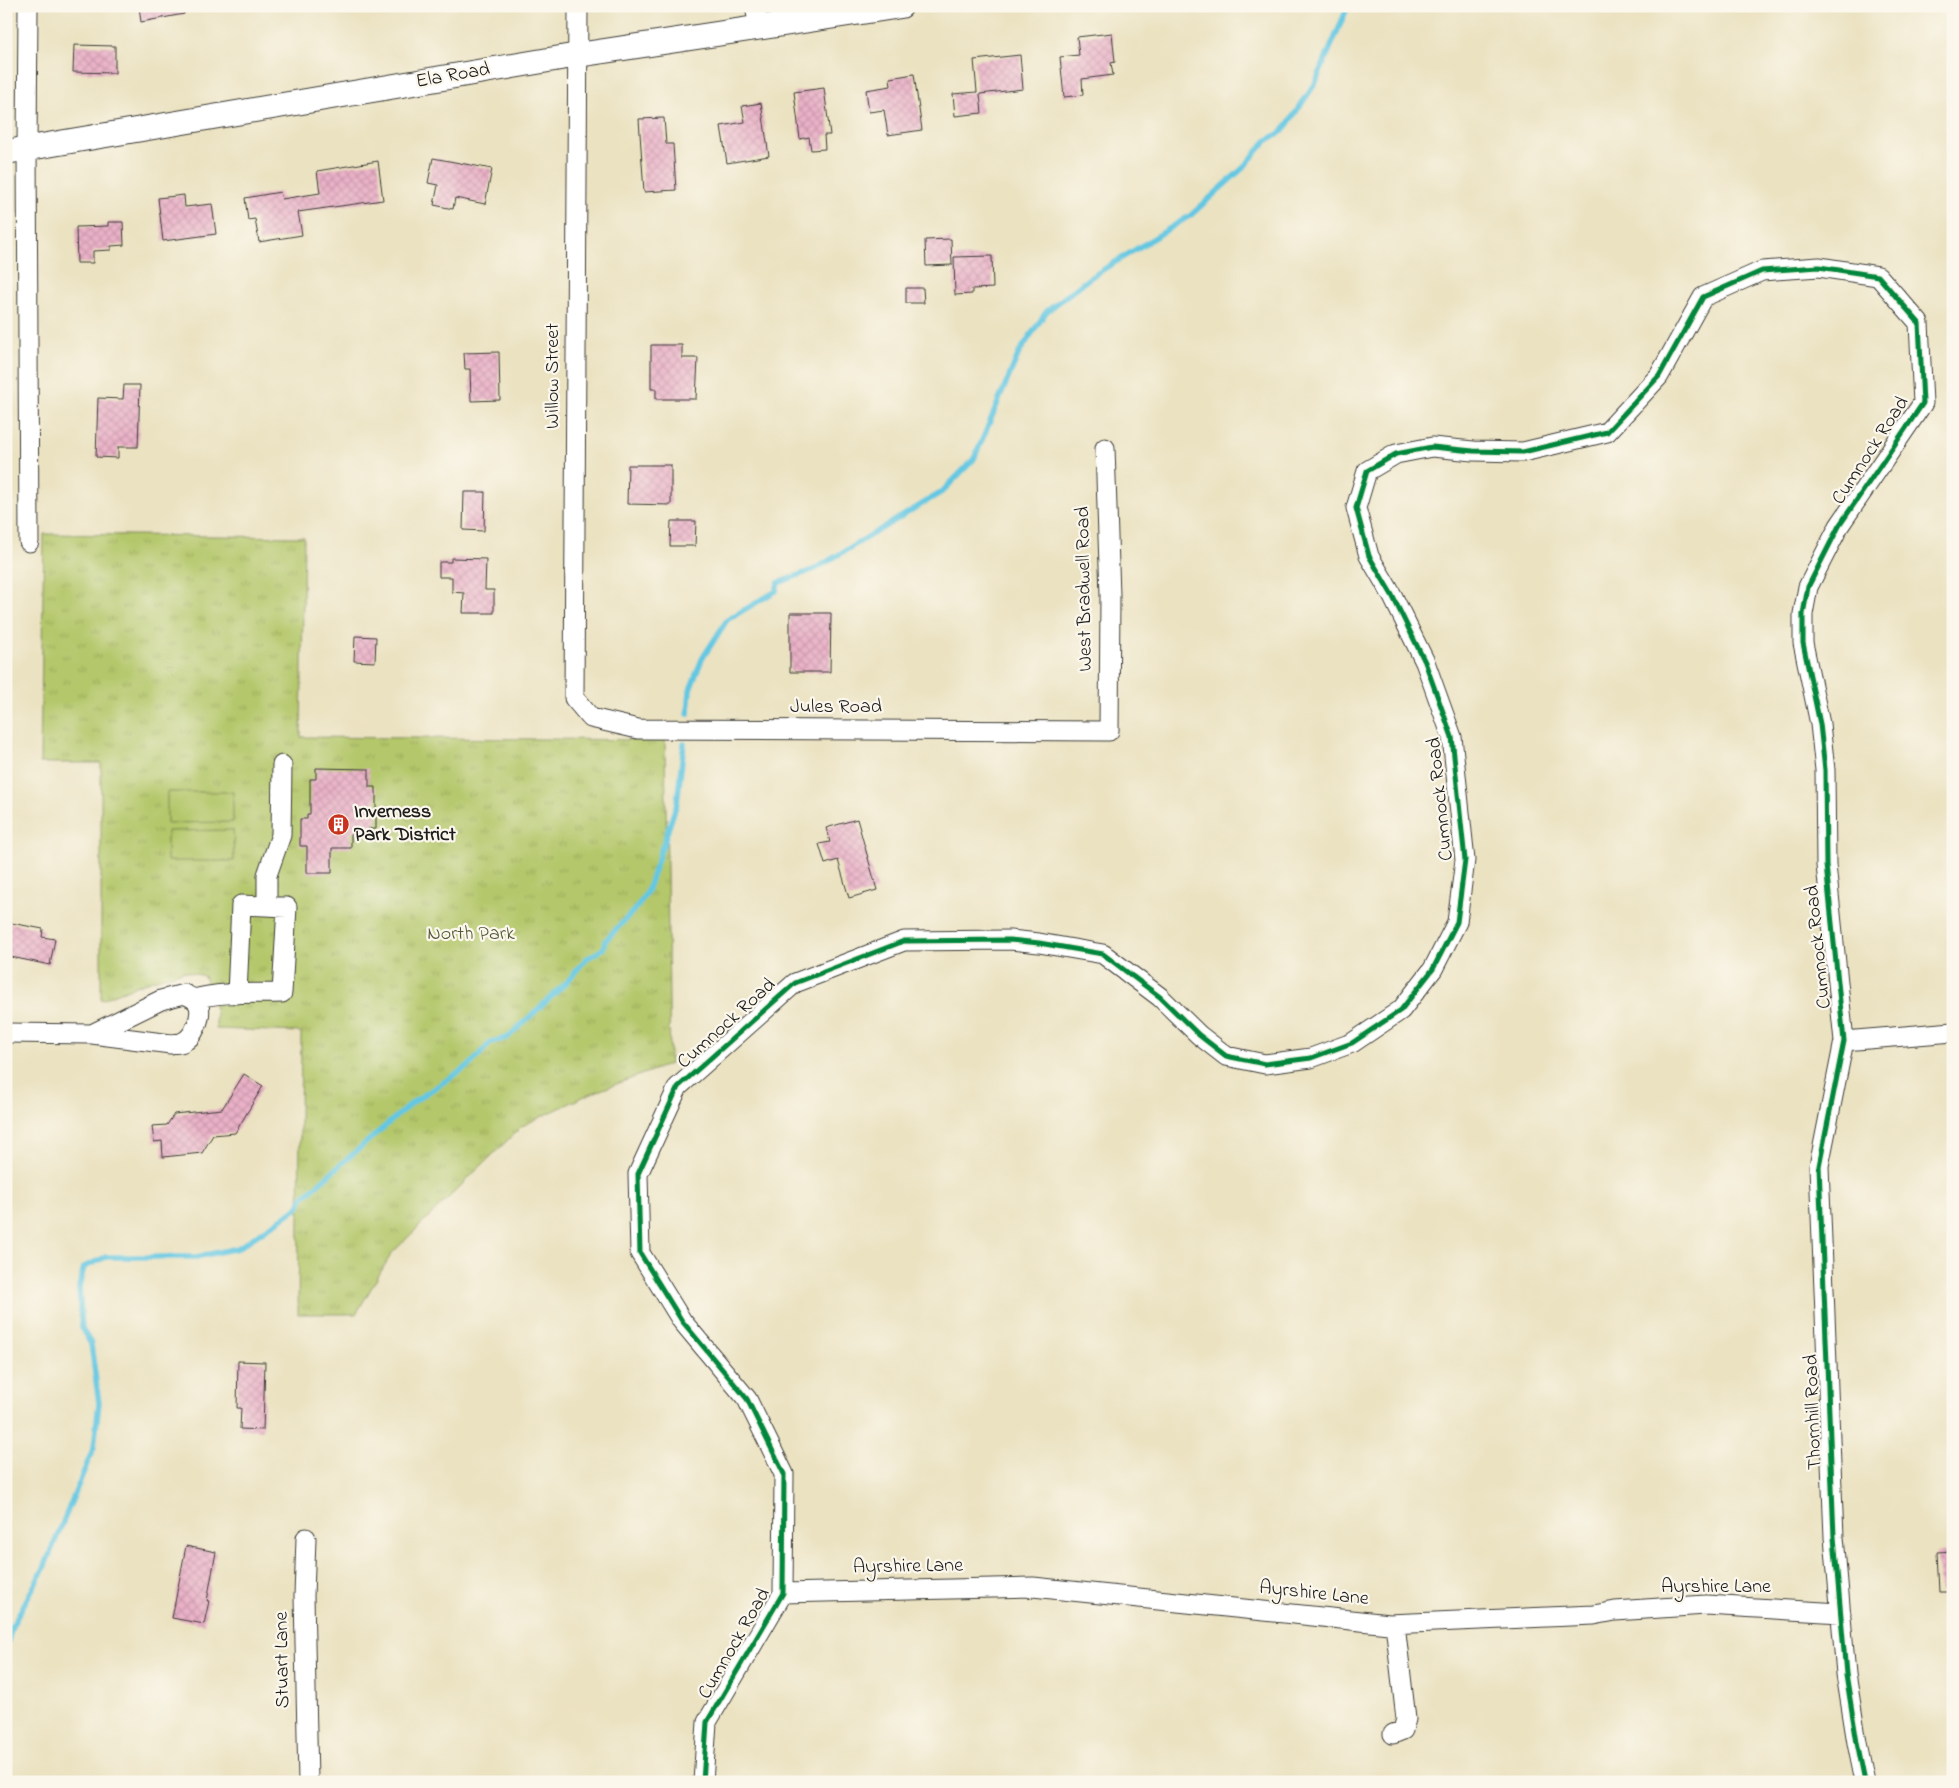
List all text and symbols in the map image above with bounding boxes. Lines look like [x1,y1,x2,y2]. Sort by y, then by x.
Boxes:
street label: Ela Road [414,55,492,97]
street label: Willow Street [539,323,568,429]
street label: Cumnock Road [1825,391,1917,511]
street label: West Bradwell Road [1069,506,1101,672]
street label: Jules Road [790,693,882,722]
street label: Cumnock Road [1420,736,1462,862]
place label: Inverness Park District [354,798,456,850]
building icon: Inverness Park District [326,812,350,836]
street label: Cumnock Road [1798,884,1840,1010]
park label: North Park [427,920,515,949]
street label: Cumnock Road [671,972,783,1076]
street label: Thornhill Road [1797,1354,1831,1470]
street label: Ayrshire Lane [853,1552,963,1582]
street label: Ayrshire Lane [1661,1573,1771,1602]
street label: Ayrshire Lane [1258,1574,1370,1614]
street label: Cumnock Road [691,1583,779,1705]
street label: Stuart Lane [268,1611,298,1709]

